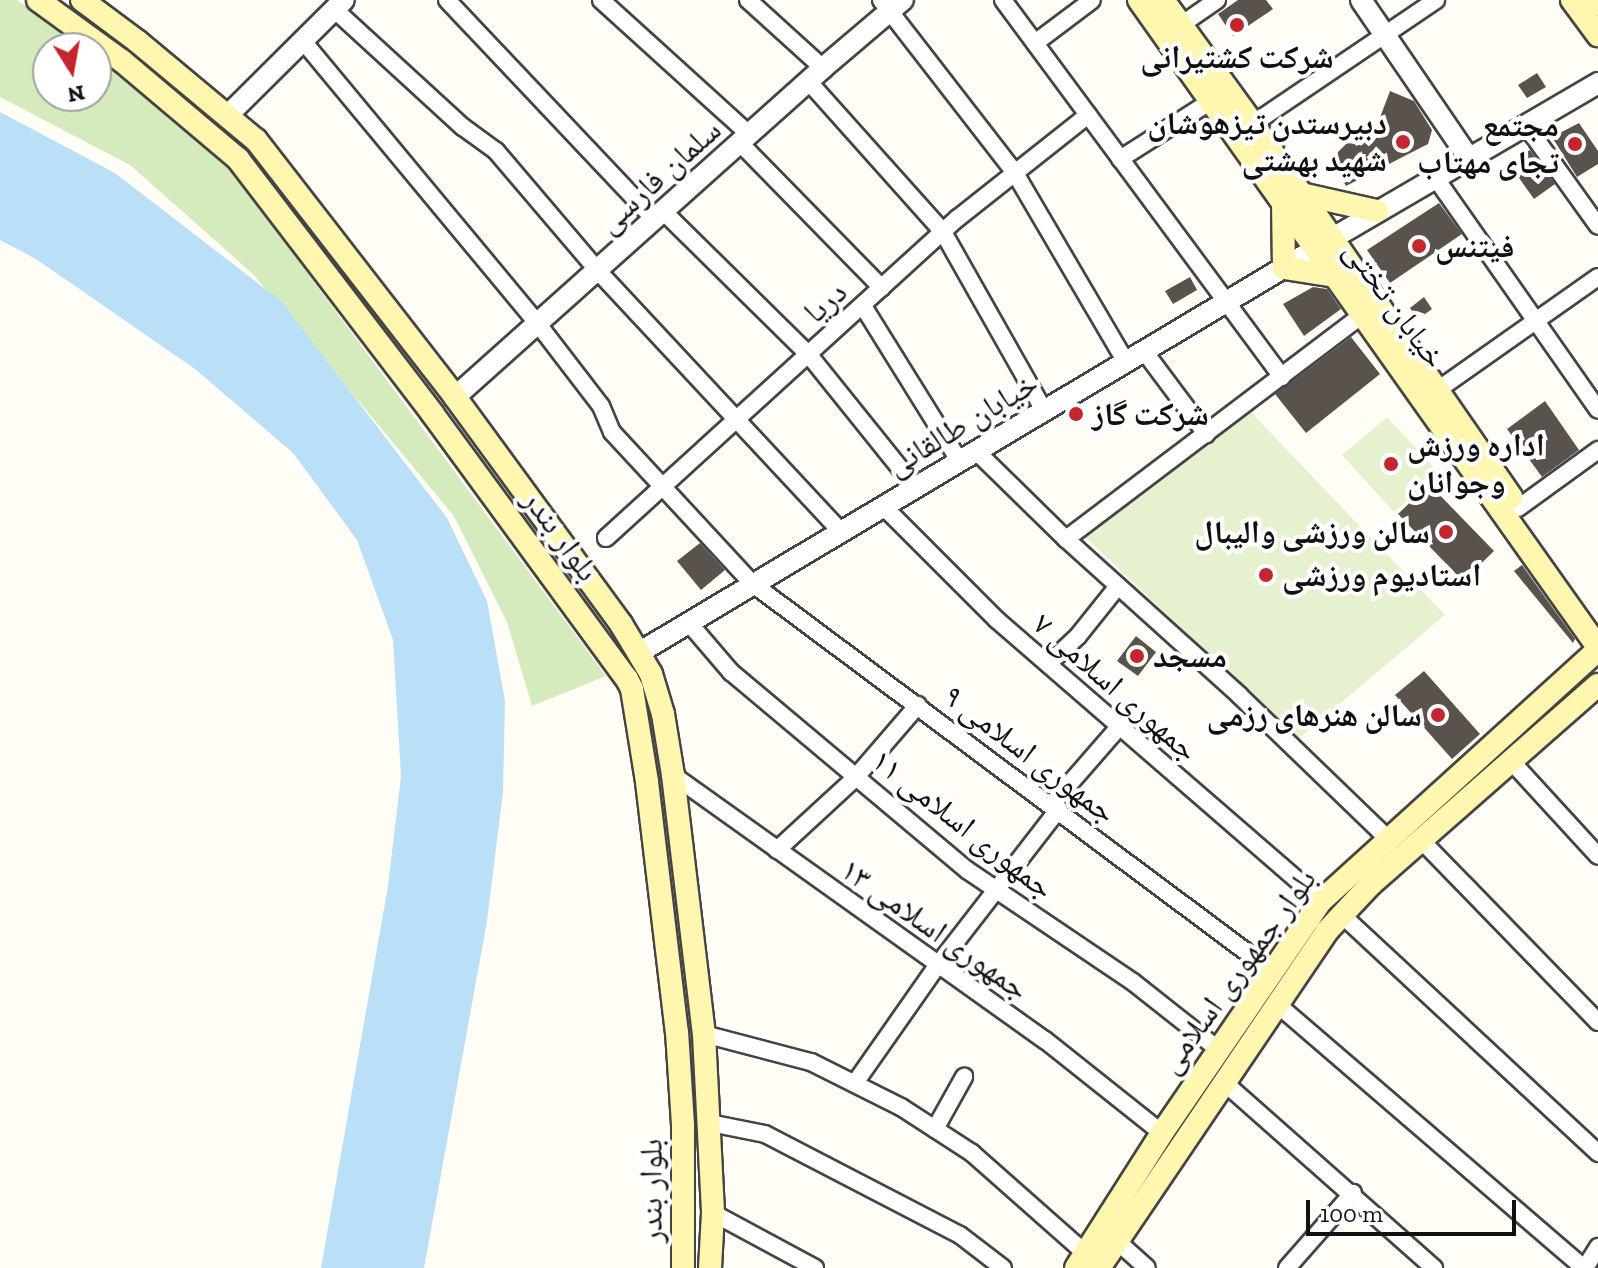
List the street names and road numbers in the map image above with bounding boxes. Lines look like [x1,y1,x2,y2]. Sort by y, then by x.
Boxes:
street label: سلمان فارسی [589,110,729,242]
street label: خیابان تختی [1336,233,1454,375]
street label: دریا [796,273,854,331]
street label: خیابان طالقانی [879,364,1045,484]
street label: بلوار بندر [515,481,607,589]
street label: جمهوری اسلامی ۷ [1025,605,1207,769]
street label: جمهوری اسلامی ۹ [936,677,1124,831]
street label: جمهوری اسلامی ۱۱ [864,741,1062,907]
street label: جمهوری اسلامی ۱۳ [834,850,1036,1008]
street label: بلوار جمهوری اسلامی [1150,861,1324,1081]
street label: بلوار بندر [632,1139,670,1243]

